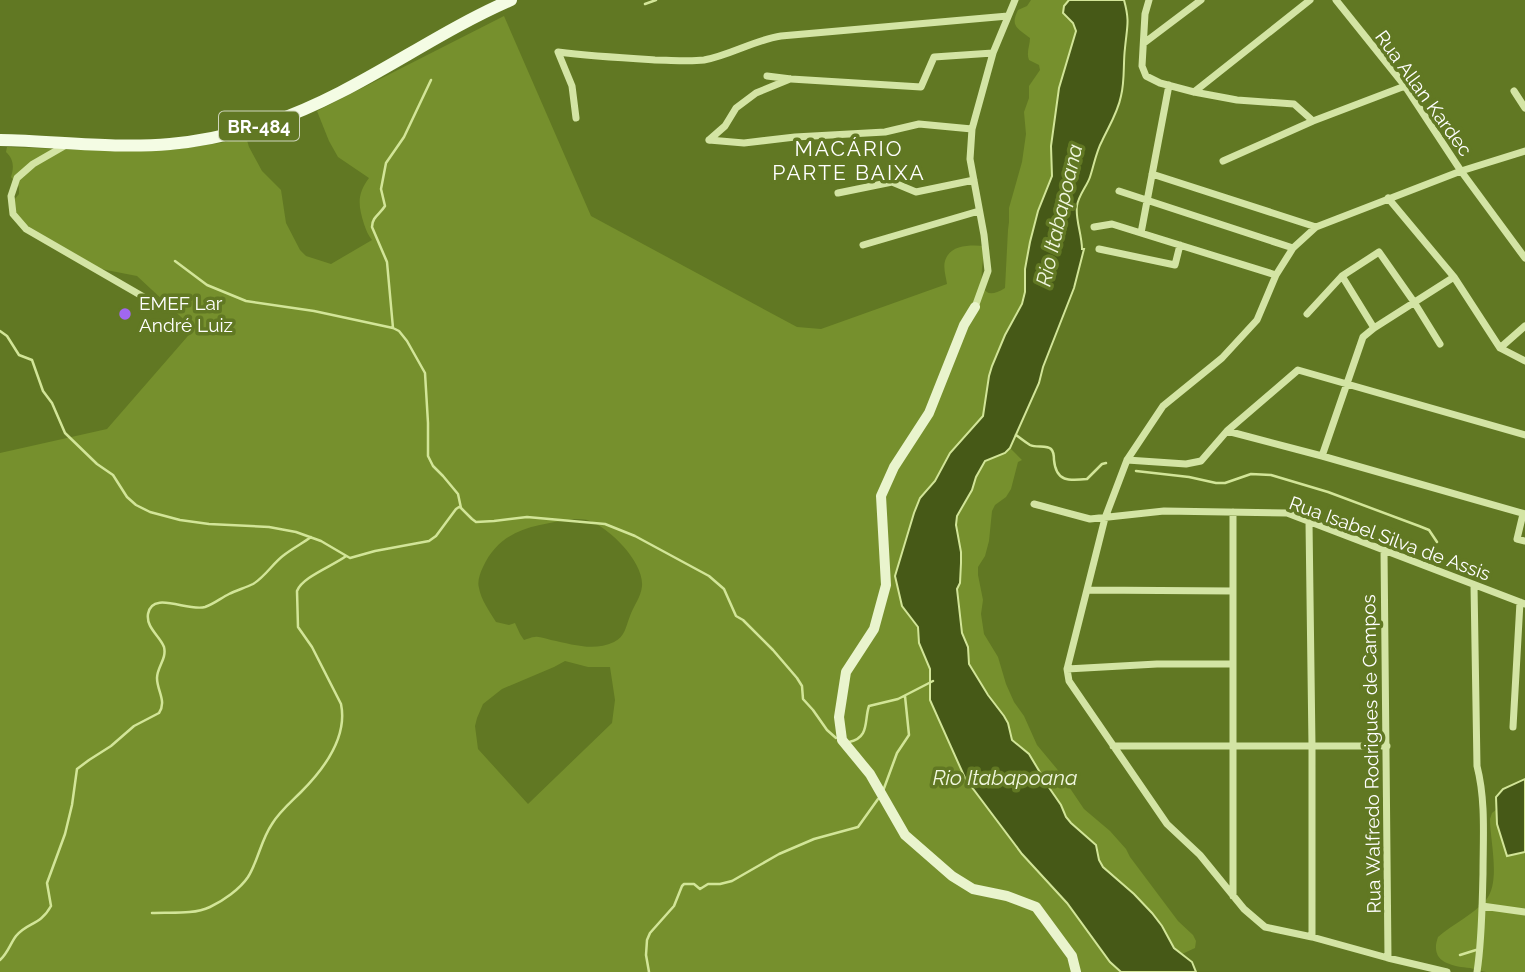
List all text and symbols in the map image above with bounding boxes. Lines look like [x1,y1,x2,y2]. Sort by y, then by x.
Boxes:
street label: Rua Allan Kardec [1371,26,1477,160]
road number: BR-484 [219,112,299,140]
district label: MACÁRIO PARTE BAIXA [772,136,926,185]
water label: Rio Itabapoana [1030,141,1088,289]
place label: EMEF Lar André Luiz [139,292,233,336]
marker: EMEF Lar André Luiz [117,306,133,322]
street label: Rua Isabel Silva de Assis [1286,491,1494,585]
street label: Rua Walfredo Rodrigues de Campos [1357,594,1385,914]
water label: Rio Itabapoana [932,765,1078,790]

